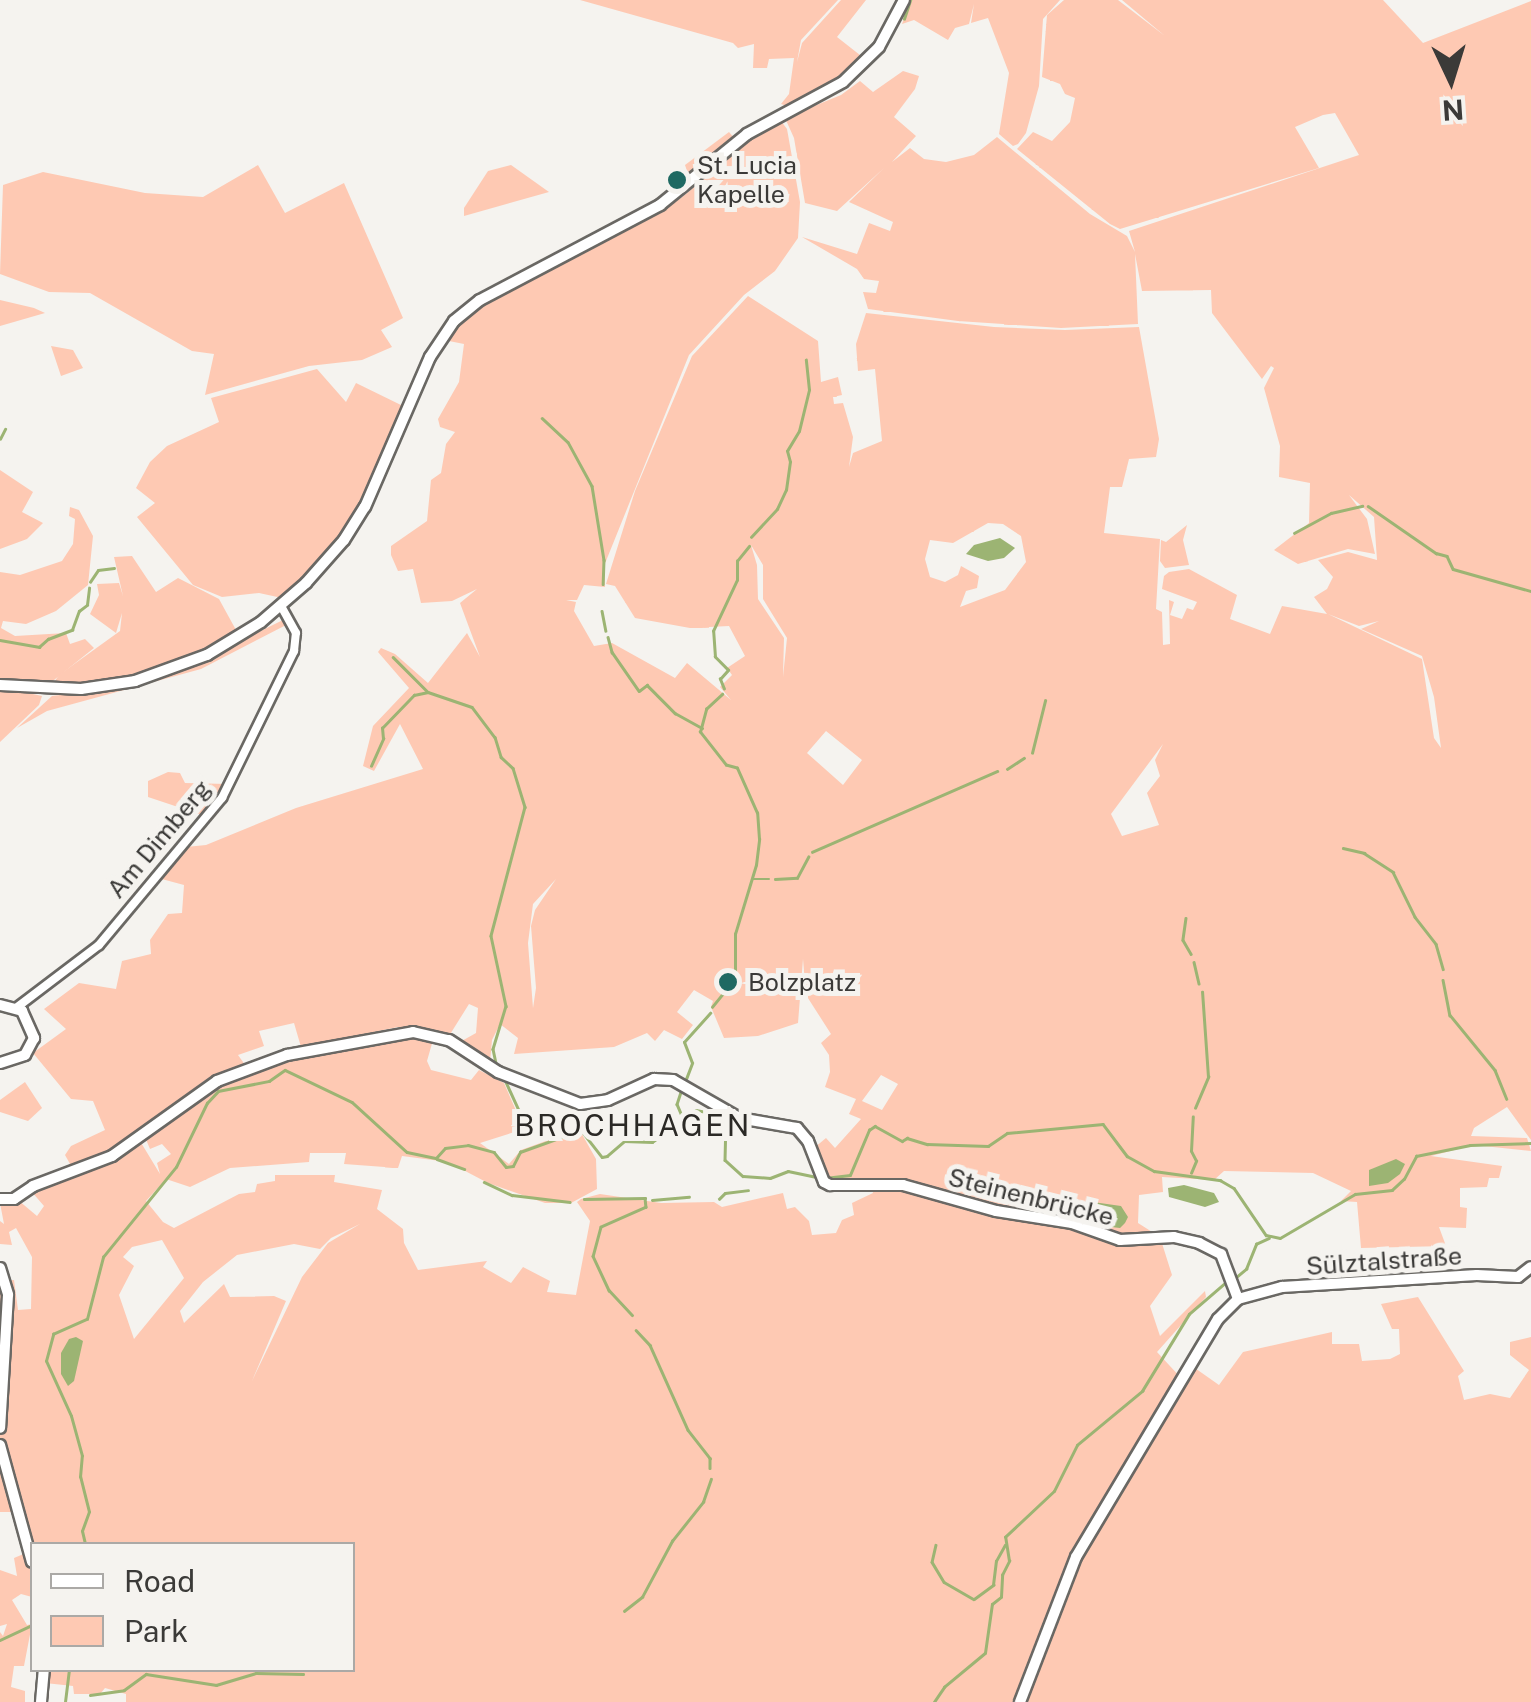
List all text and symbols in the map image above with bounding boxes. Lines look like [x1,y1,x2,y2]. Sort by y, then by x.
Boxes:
north arrow [1401,30,1501,130]
text: N [1441,93,1465,128]
place label: St. Lucia Kapelle [697,151,797,210]
marker: St. Lucia Kapelle [666,169,688,191]
street label: Am Dimberg [101,774,217,904]
place label: Bolzplatz [748,967,856,997]
marker: Bolzplatz [717,971,739,993]
district label: BROCHHAGEN [514,1107,752,1143]
street label: Steinenbrücke [945,1162,1117,1232]
street label: Sülztalstraße [1305,1241,1463,1281]
legend [30,1542,355,1672]
text: Road [124,1563,195,1599]
text: Park [124,1613,188,1649]

